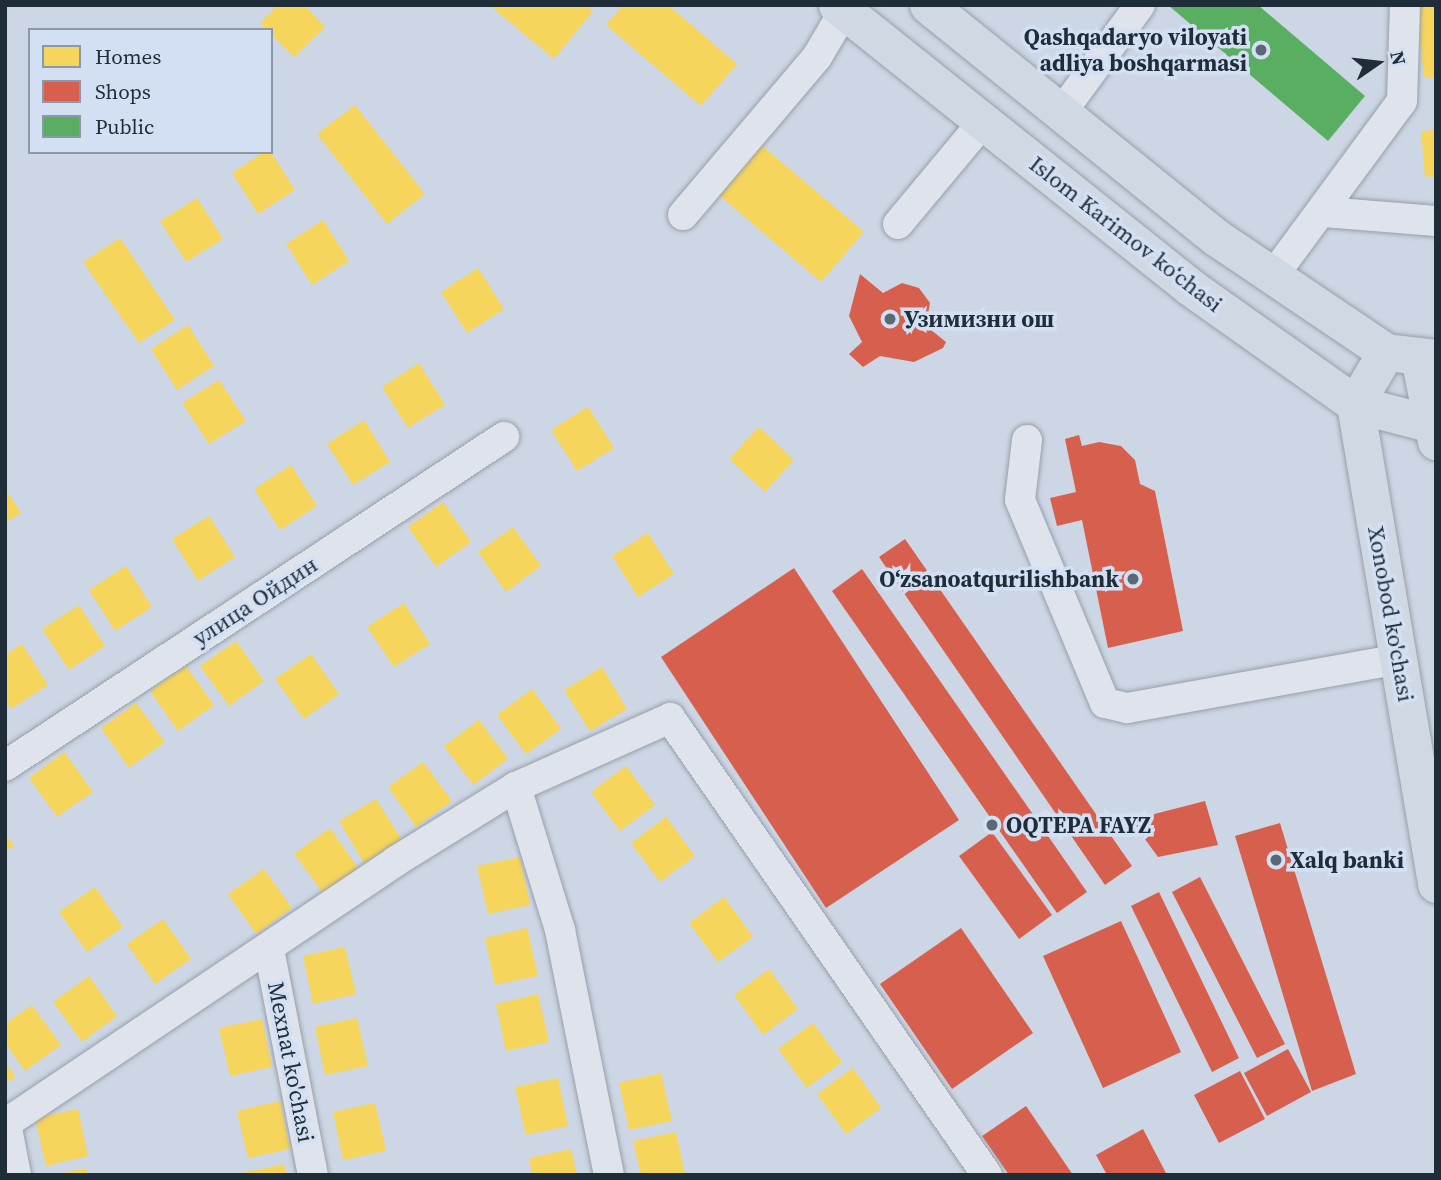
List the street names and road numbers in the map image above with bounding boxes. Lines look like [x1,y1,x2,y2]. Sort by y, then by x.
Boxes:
street label: Islom Karimov ko‘chasi [1024,150,1228,318]
street label: Xonobod ko'chasi [1362,524,1420,704]
street label: улица Ойдин [187,550,323,652]
street label: Mexnat ko'chasi [262,979,320,1145]

